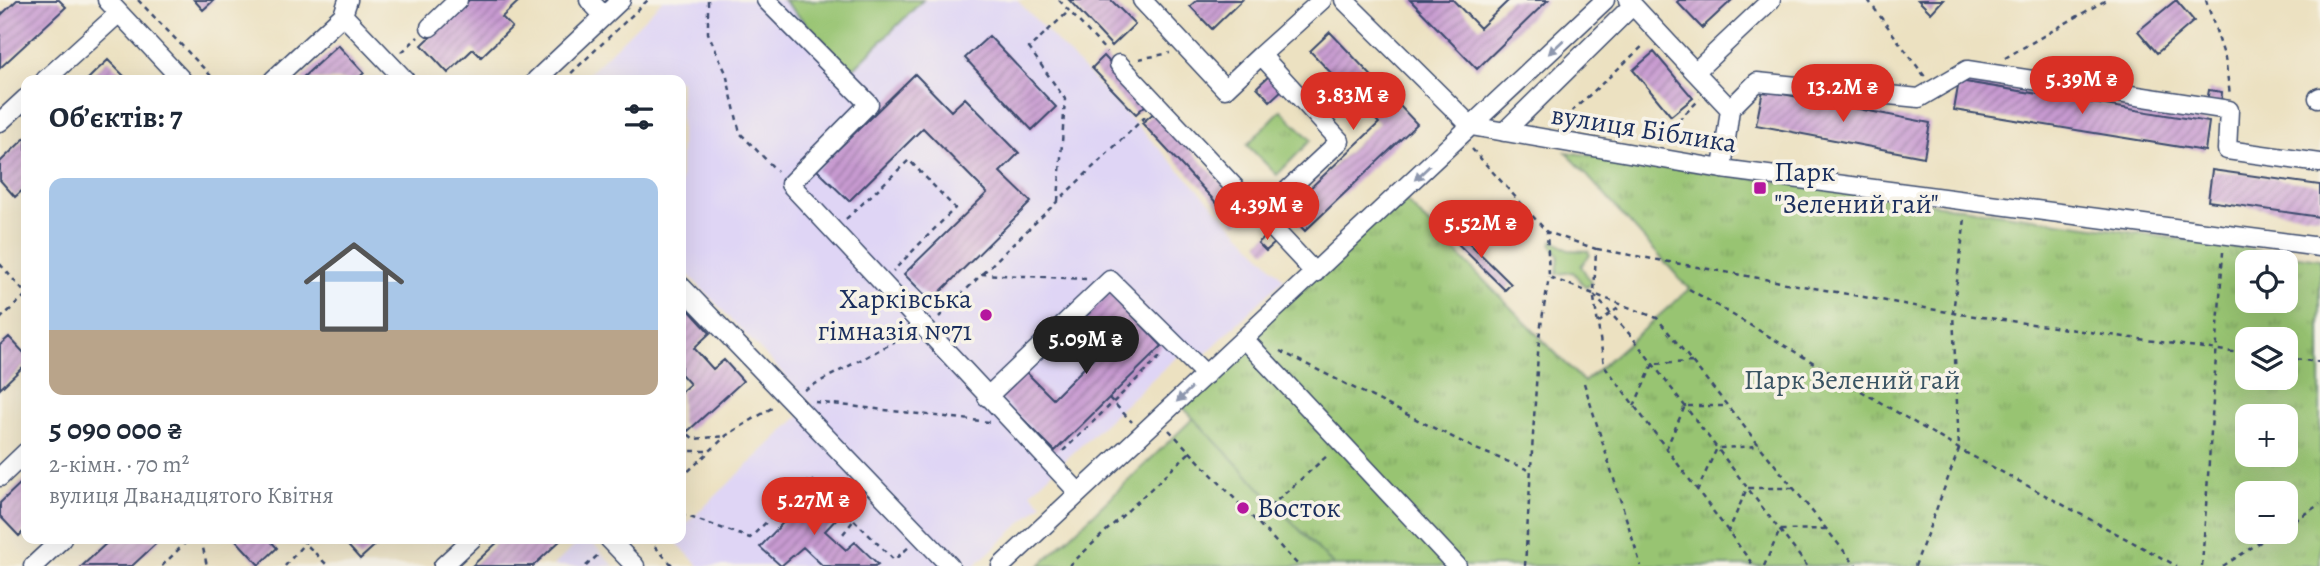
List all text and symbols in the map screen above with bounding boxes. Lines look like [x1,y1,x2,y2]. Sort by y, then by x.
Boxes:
one-way arrow [1548,38,1565,54]
pin: 5.39M ₴ [2017,57,2147,116]
text: 5.39M ₴ [2046,63,2118,94]
pin: 13.2M ₴ [1778,64,1908,124]
text: 13.2M ₴ [1807,71,1879,102]
pin: 3.83M ₴ [1288,72,1418,132]
text: 3.83M ₴ [1317,79,1389,110]
street label: вулиця Біблика [1548,96,1740,162]
text: Об’єктів: 7 [49,97,183,137]
icon: filters [620,98,658,136]
place label: Парк "Зелений гай" [1774,153,1939,223]
one-way arrow [1413,165,1431,181]
marker: Парк "Зелений гай" [1752,180,1768,196]
pin: 4.39M ₴ [1202,182,1332,242]
text: 4.39M ₴ [1230,189,1304,220]
pin: 5.52M ₴ [1416,201,1546,260]
text: 5.52M ₴ [1445,207,1517,238]
icon: home [291,224,417,350]
map controls [2235,250,2298,544]
button: locate [2235,250,2298,313]
place label: Харківська гімназія №71 [817,280,972,350]
marker: Харківська гімназія №71 [978,307,994,323]
pin: 5.09M ₴ [1021,316,1151,376]
text: 5.09M ₴ [1049,323,1123,354]
button: layers [2235,327,2298,390]
park label: Парк Зелений гай [1744,361,1960,399]
one-way arrow [1176,387,1193,403]
button: + [2235,404,2298,467]
text: 5 090 000 ₴ [49,409,183,449]
text: 2-кімн. · 70 m² [49,449,189,480]
pin: 5.27M ₴ [749,477,879,537]
text: вулиця Дванадцятого Квітня [49,480,334,511]
button: − [2235,481,2298,544]
text: 5.27M ₴ [778,484,850,515]
place label: Восток [1257,489,1341,527]
marker: Восток [1235,500,1251,516]

